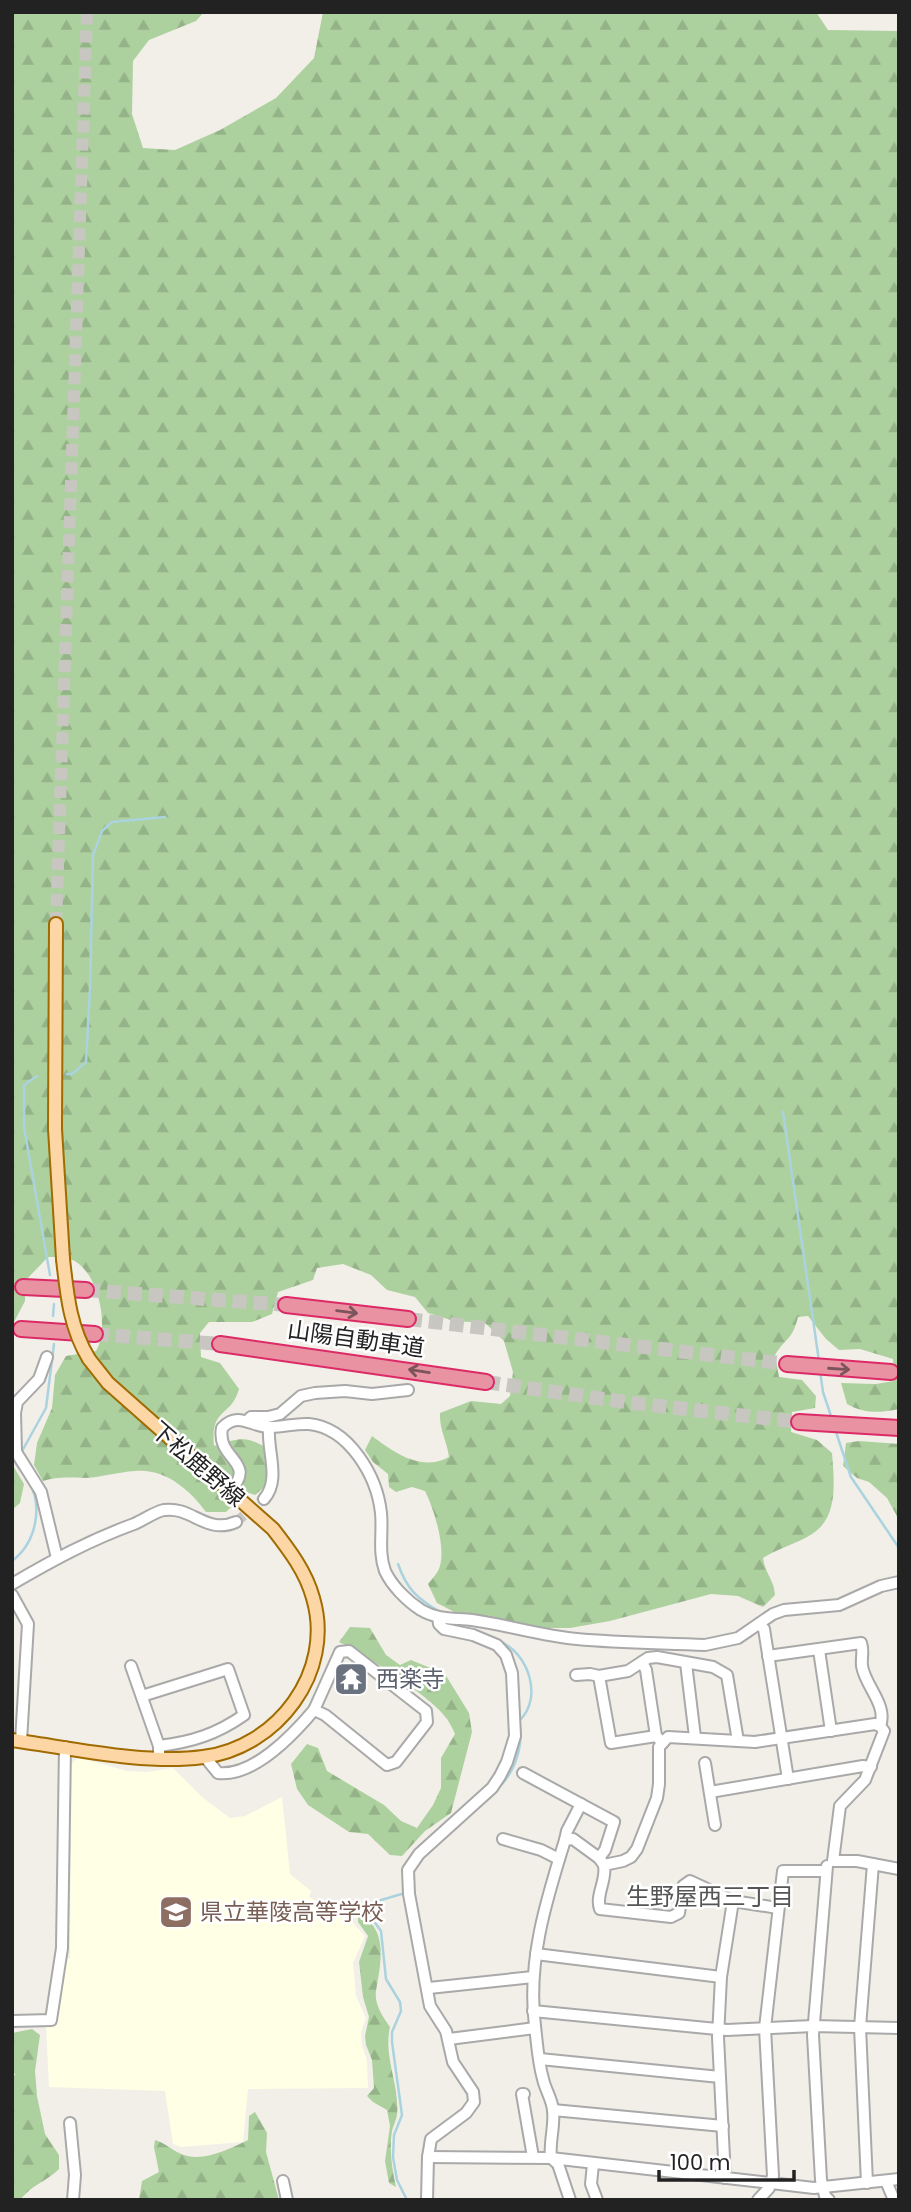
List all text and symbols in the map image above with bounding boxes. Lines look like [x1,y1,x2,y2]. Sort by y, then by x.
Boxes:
one-way arrow [335,1306,358,1319]
street label: 山陽自動車道 [285,1314,427,1364]
one-way arrow [827,1363,850,1376]
one-way arrow [408,1364,431,1377]
street label: 下松鹿野線 [144,1414,252,1514]
temple icon: 西楽寺 [332,1660,370,1698]
place label: 西楽寺 [376,1663,445,1695]
district label: 生野屋西三丁目 [626,1880,794,1913]
school or university icon: 県立華陵高等学校 [157,1893,195,1931]
place label: 県立華陵高等学校 [200,1896,384,1928]
scale bar [659,2138,794,2182]
text: 100 m [670,2148,730,2177]

